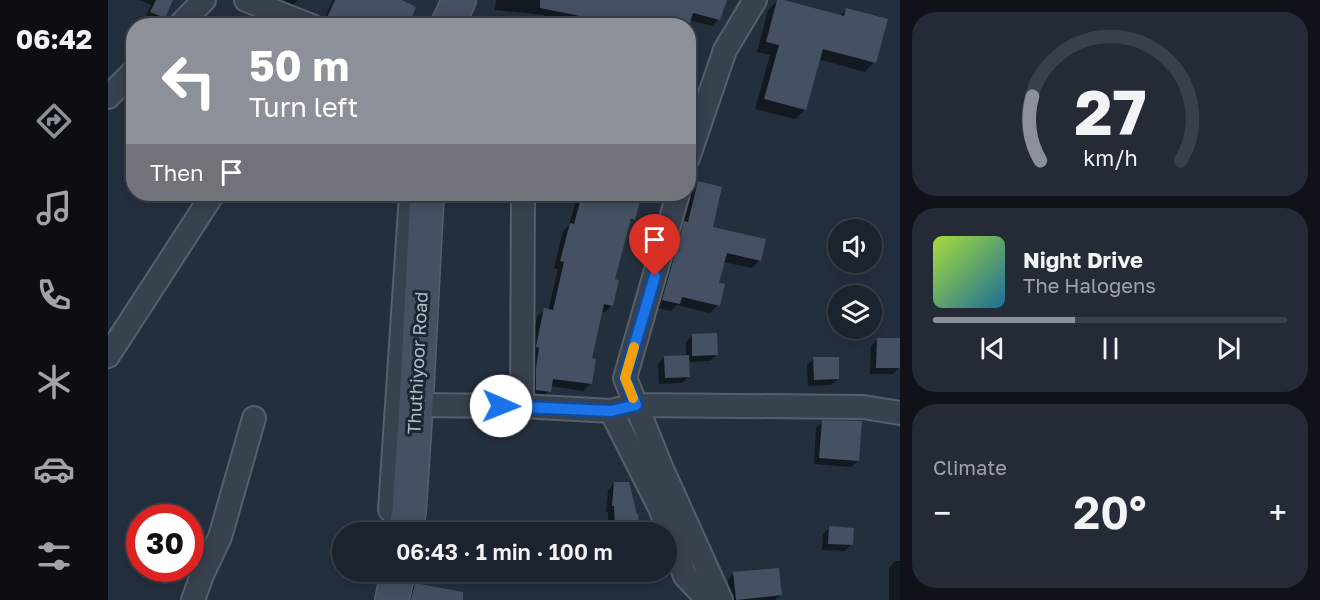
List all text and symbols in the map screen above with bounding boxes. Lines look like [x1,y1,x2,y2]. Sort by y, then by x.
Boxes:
text: 06:42 [16,23,92,55]
text: 50 m [249,40,349,90]
icon: left [150,42,228,120]
text: 27 [1074,74,1146,149]
text: Turn left [249,91,358,123]
icon: directions [33,100,75,142]
text: km/h [1083,145,1137,171]
icon: arrive [215,156,248,189]
text: Then [150,159,203,186]
icon: music [33,187,75,229]
pin [629,214,680,276]
map controls [828,219,882,339]
button: sound [828,219,882,273]
icon: arrive [638,223,671,256]
text: Night Drive [1023,246,1143,273]
text: The Halogens [1023,273,1156,297]
icon: phone [33,274,75,316]
button: layers [828,285,882,339]
street label: Thuthiyoor Road [402,291,432,435]
icon: previous [976,332,1009,365]
icon: pause [1094,332,1127,365]
icon: next [1212,332,1245,365]
icon: climate [33,361,75,403]
position arrow [469,374,533,438]
icon: car [33,448,75,490]
text: Climate [933,455,1007,479]
text: 20° [1073,485,1147,539]
text: − [933,493,951,532]
text: + [1269,493,1287,532]
speed limit sign: 30 [126,504,204,582]
icon: filters [33,535,75,577]
text: 06:43 · 1 min · 100 m [396,538,613,565]

